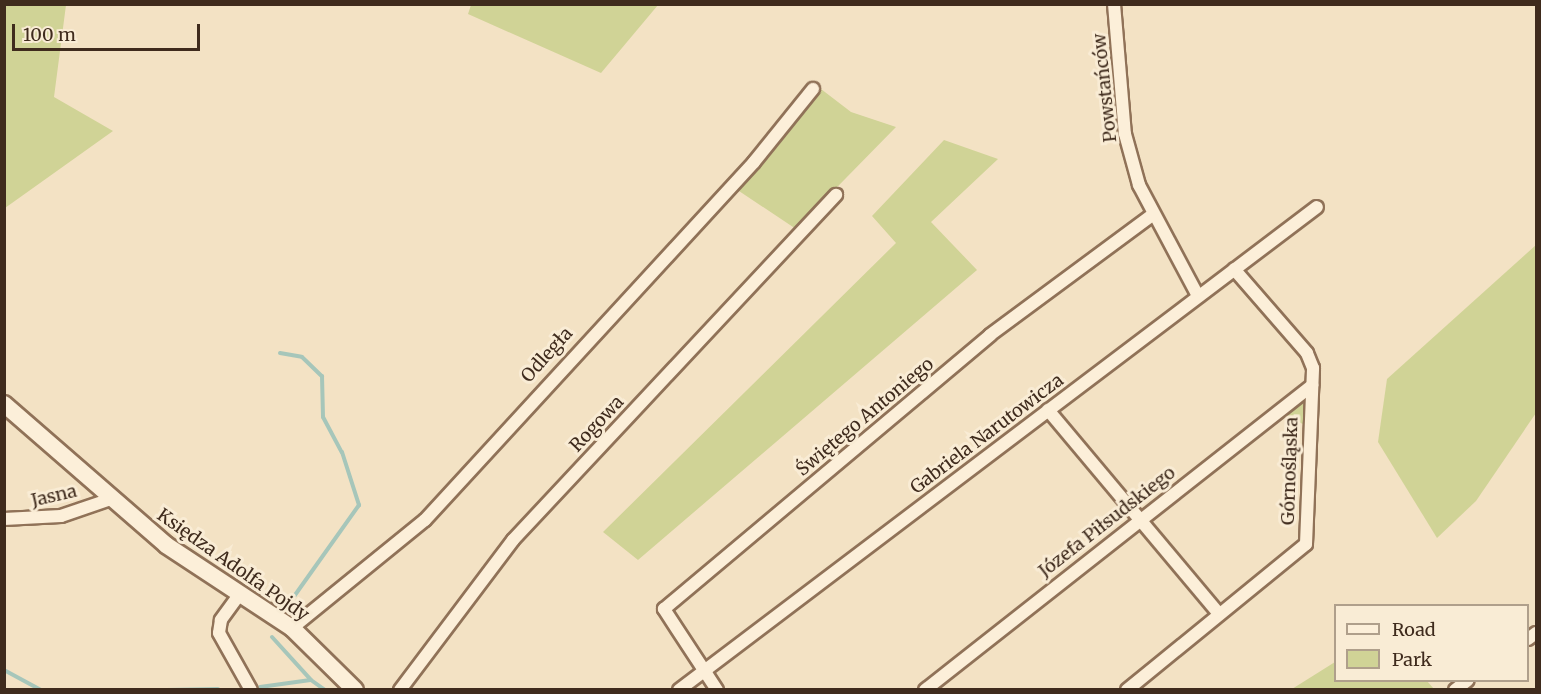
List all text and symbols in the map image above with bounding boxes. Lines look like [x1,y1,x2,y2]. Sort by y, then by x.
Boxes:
scale bar [15,12,202,50]
text: 100 m [23,23,76,46]
street label: Powstańców [1089,33,1121,143]
street label: Odległa [517,323,577,387]
street label: Świętego Antoniego [792,353,938,481]
street label: Gabriela Narutowicza [906,369,1068,499]
street label: Rogowa [566,391,628,457]
street label: Górnośląska [1277,417,1303,525]
street label: Józefa Piłsudskiego [1034,462,1180,582]
street label: Jasna [29,480,79,512]
street label: Księdza Adolfa Pojdy [153,504,313,626]
legend [1334,604,1529,682]
text: Road [1392,618,1436,641]
text: Park [1392,648,1432,671]

